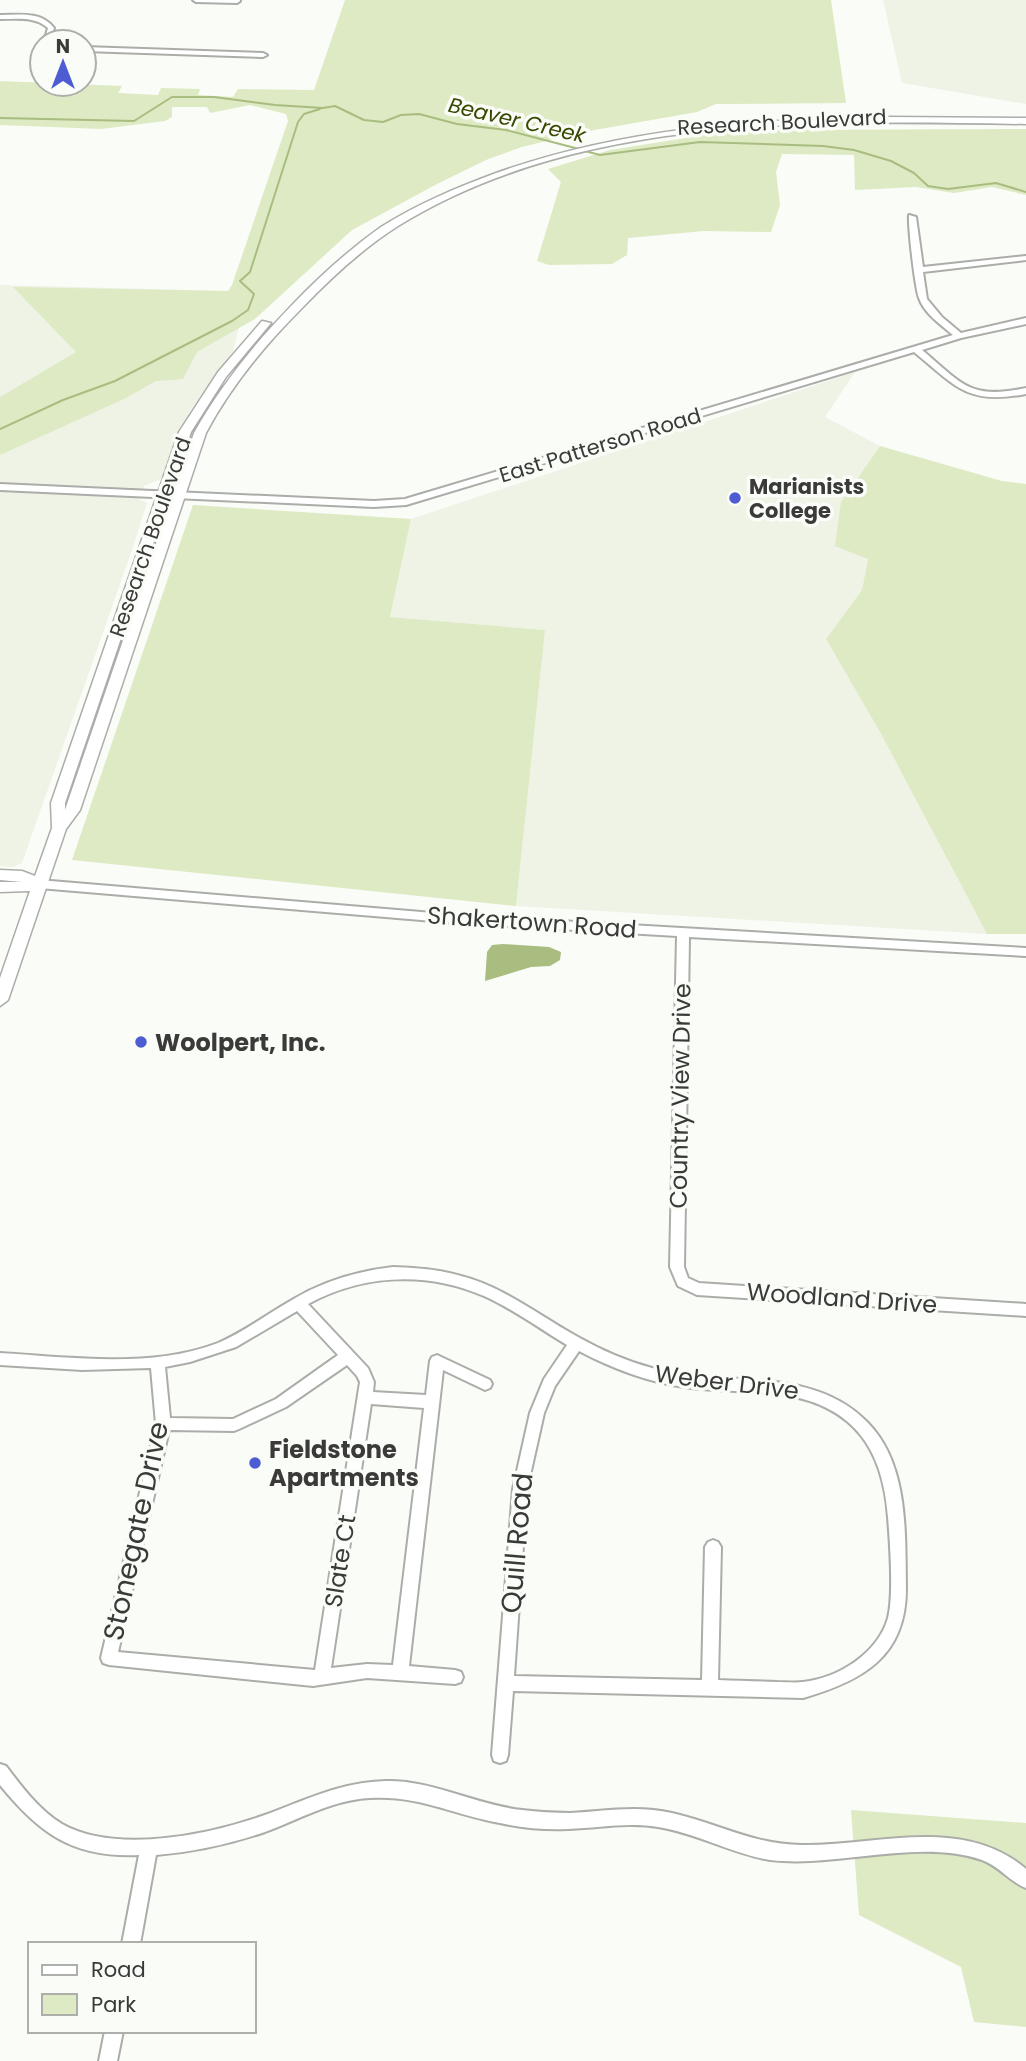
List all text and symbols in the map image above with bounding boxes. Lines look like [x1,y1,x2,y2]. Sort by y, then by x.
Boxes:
north arrow [28,28,98,98]
text: N [56,33,70,60]
water label: Beaver Creek [446,90,590,150]
street label: Research Boulevard [677,102,887,142]
street label: East Patterson Road [495,400,705,490]
street label: Research Boulevard [102,433,198,641]
place label: Marianists College [749,472,864,525]
marker: Marianists College [727,490,743,506]
street label: Shakertown Road [426,898,638,946]
street label: Country View Drive [662,983,698,1209]
place label: Woolpert, Inc. [155,1026,326,1059]
marker: Woolpert, Inc. [133,1034,149,1050]
street label: Woodland Drive [746,1275,938,1321]
street label: Weber Drive [653,1357,801,1407]
street label: Stonegate Drive [94,1418,178,1644]
place label: Fieldstone Apartments [269,1433,419,1494]
marker: Fieldstone Apartments [247,1455,263,1471]
street label: Quill Road [491,1471,543,1615]
street label: Slate Ct [316,1512,364,1610]
legend [28,1942,256,2033]
text: Road [91,1955,146,1984]
text: Park [91,1990,136,2019]

